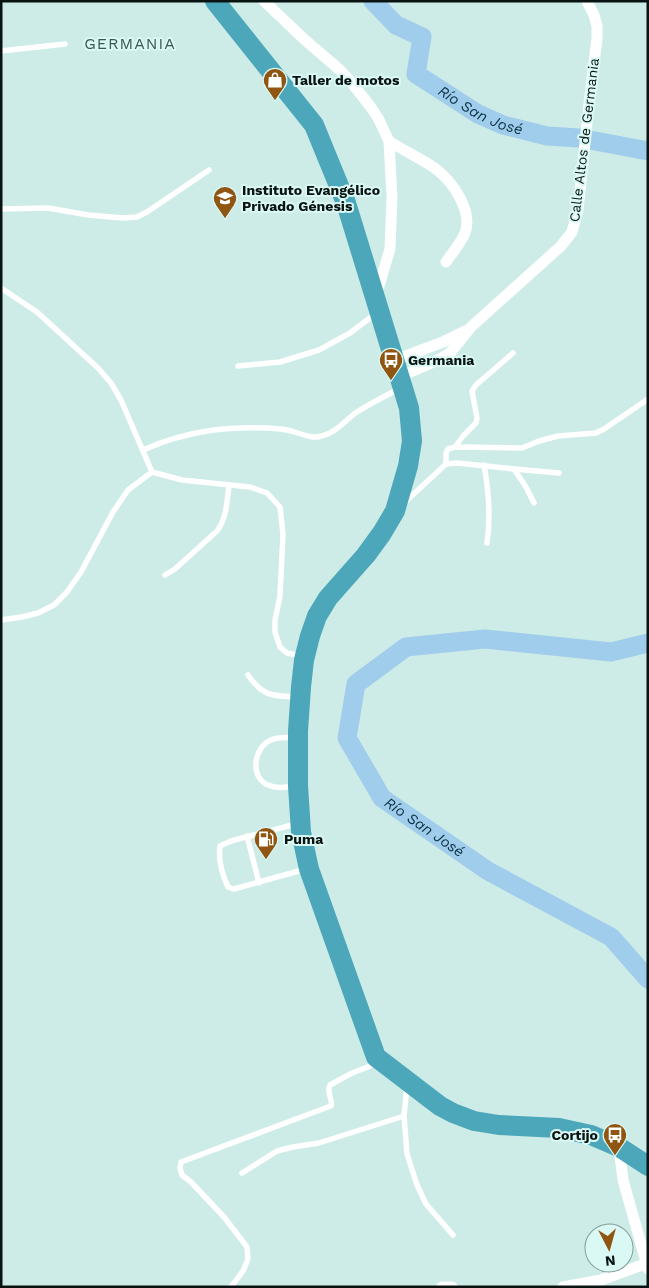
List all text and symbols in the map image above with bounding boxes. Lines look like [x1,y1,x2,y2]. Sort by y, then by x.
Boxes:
district label: GERMANIA [84,34,176,53]
street label: Calle Altos de Germania [566,57,602,223]
shop icon: Taller de motos [262,67,288,101]
place label: Taller de motos [292,72,400,88]
water label: Río San José [435,82,525,139]
place label: Instituto Evangélico Privado Génesis [242,182,380,214]
school or university icon: Instituto Evangélico Privado Génesis [212,185,238,219]
bus stop icon: Germania [378,347,404,381]
place label: Germania [408,352,475,368]
water label: Río San José [381,793,468,861]
fuel station icon: Puma [253,826,279,860]
place label: Puma [284,831,324,847]
bus stop icon: Cortijo [602,1122,628,1156]
place label: Cortijo [552,1127,598,1143]
north arrow [584,1223,634,1273]
text: N [604,1252,616,1269]

